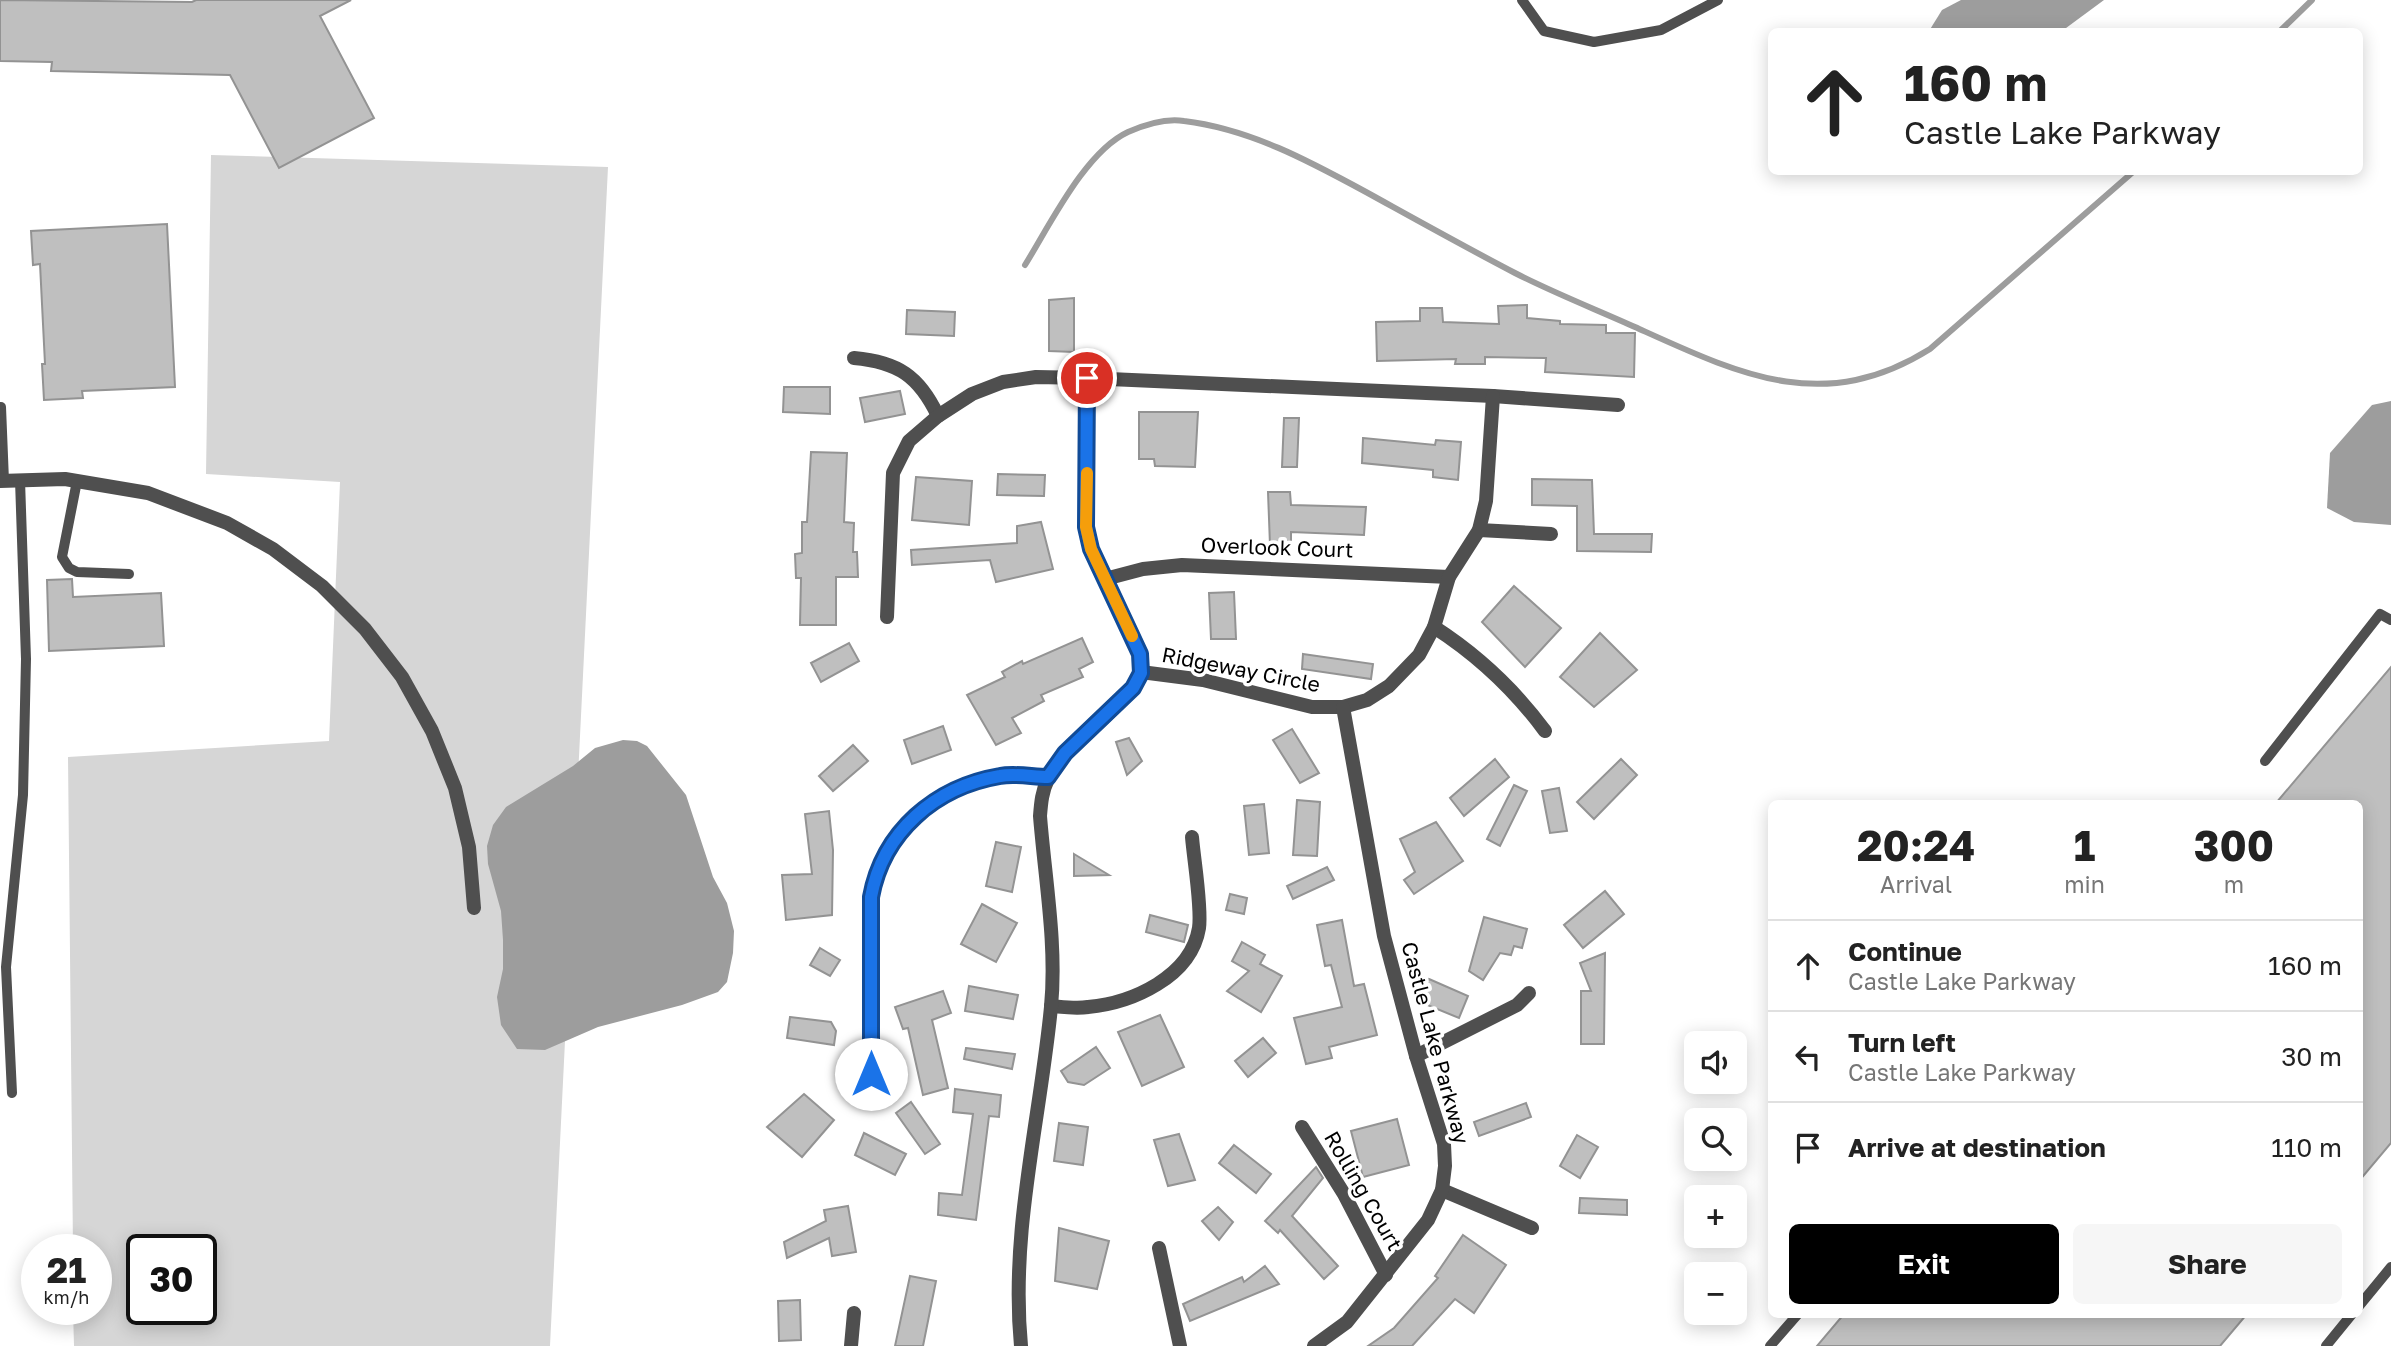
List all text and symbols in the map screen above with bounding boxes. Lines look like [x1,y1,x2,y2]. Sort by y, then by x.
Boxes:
text: 160 m [1904,53,2047,112]
icon: ahead [1789,56,1880,147]
text: Castle Lake Parkway [1904,113,2221,151]
pin [1057,348,1117,408]
icon: arrive [1068,359,1106,397]
street label: Overlook Court [1200,531,1354,563]
street label: Ridgeway Circle [1160,641,1323,697]
text: 20:24 [1857,820,1975,870]
text: 1 [2074,820,2095,870]
text: 300 [2194,820,2274,870]
text: Arrival [1880,870,1952,898]
text: min [2064,870,2105,898]
text: m [2224,870,2244,898]
text: Continue [1848,936,1962,967]
street label: Castle Lake Parkway [1396,939,1476,1147]
icon: ahead [1789,947,1827,985]
text: 160 m [2268,950,2342,981]
text: Castle Lake Parkway [1848,967,2076,995]
text: Turn left [1848,1027,1956,1058]
map controls [1684,1031,1747,1325]
button: sound [1684,1031,1747,1094]
position arrow [834,1037,908,1111]
icon: left [1789,1038,1827,1076]
text: 30 m [2281,1041,2342,1072]
text: Castle Lake Parkway [1848,1058,2076,1086]
button: search [1684,1108,1747,1171]
street label: Rolling Court [1319,1126,1408,1255]
icon: arrive [1789,1129,1827,1167]
text: Arrive at destination [1848,1132,2106,1163]
text: 110 m [2271,1132,2342,1163]
button: + [1684,1185,1747,1248]
button: Exit [1789,1224,2059,1304]
button: Share [2073,1224,2342,1304]
speed limit sign: 30 [126,1234,217,1325]
text: 21 [47,1249,86,1291]
button: − [1684,1262,1747,1325]
text: km/h [44,1286,89,1308]

